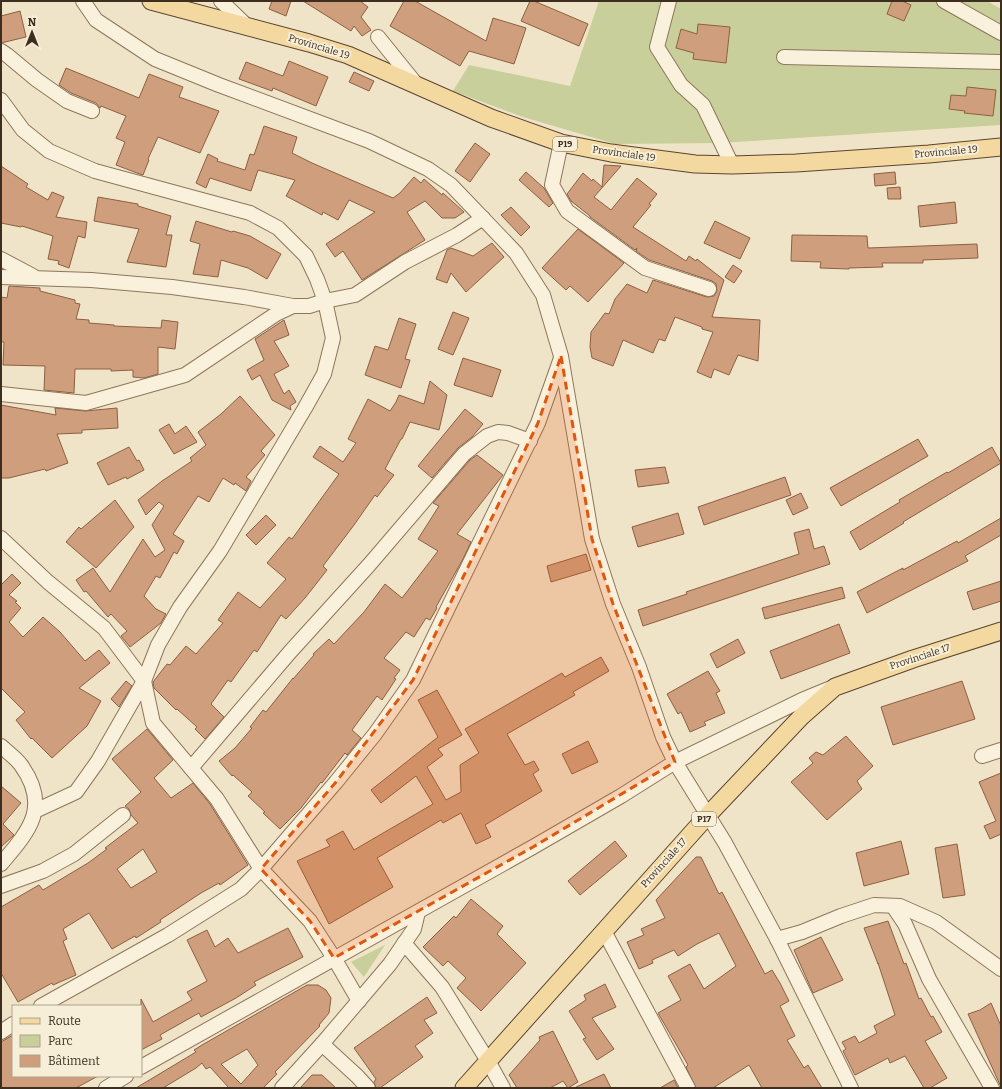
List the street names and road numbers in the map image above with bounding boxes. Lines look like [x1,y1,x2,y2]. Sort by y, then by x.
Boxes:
street label: Provinciale 19 [287,32,351,62]
road number: P19 [553,137,577,151]
street label: Provinciale 19 [914,143,978,161]
street label: Provinciale 19 [592,144,657,164]
street label: Provinciale 17 [888,642,952,672]
road number: P17 [692,812,716,826]
street label: Provinciale 17 [639,836,689,890]

